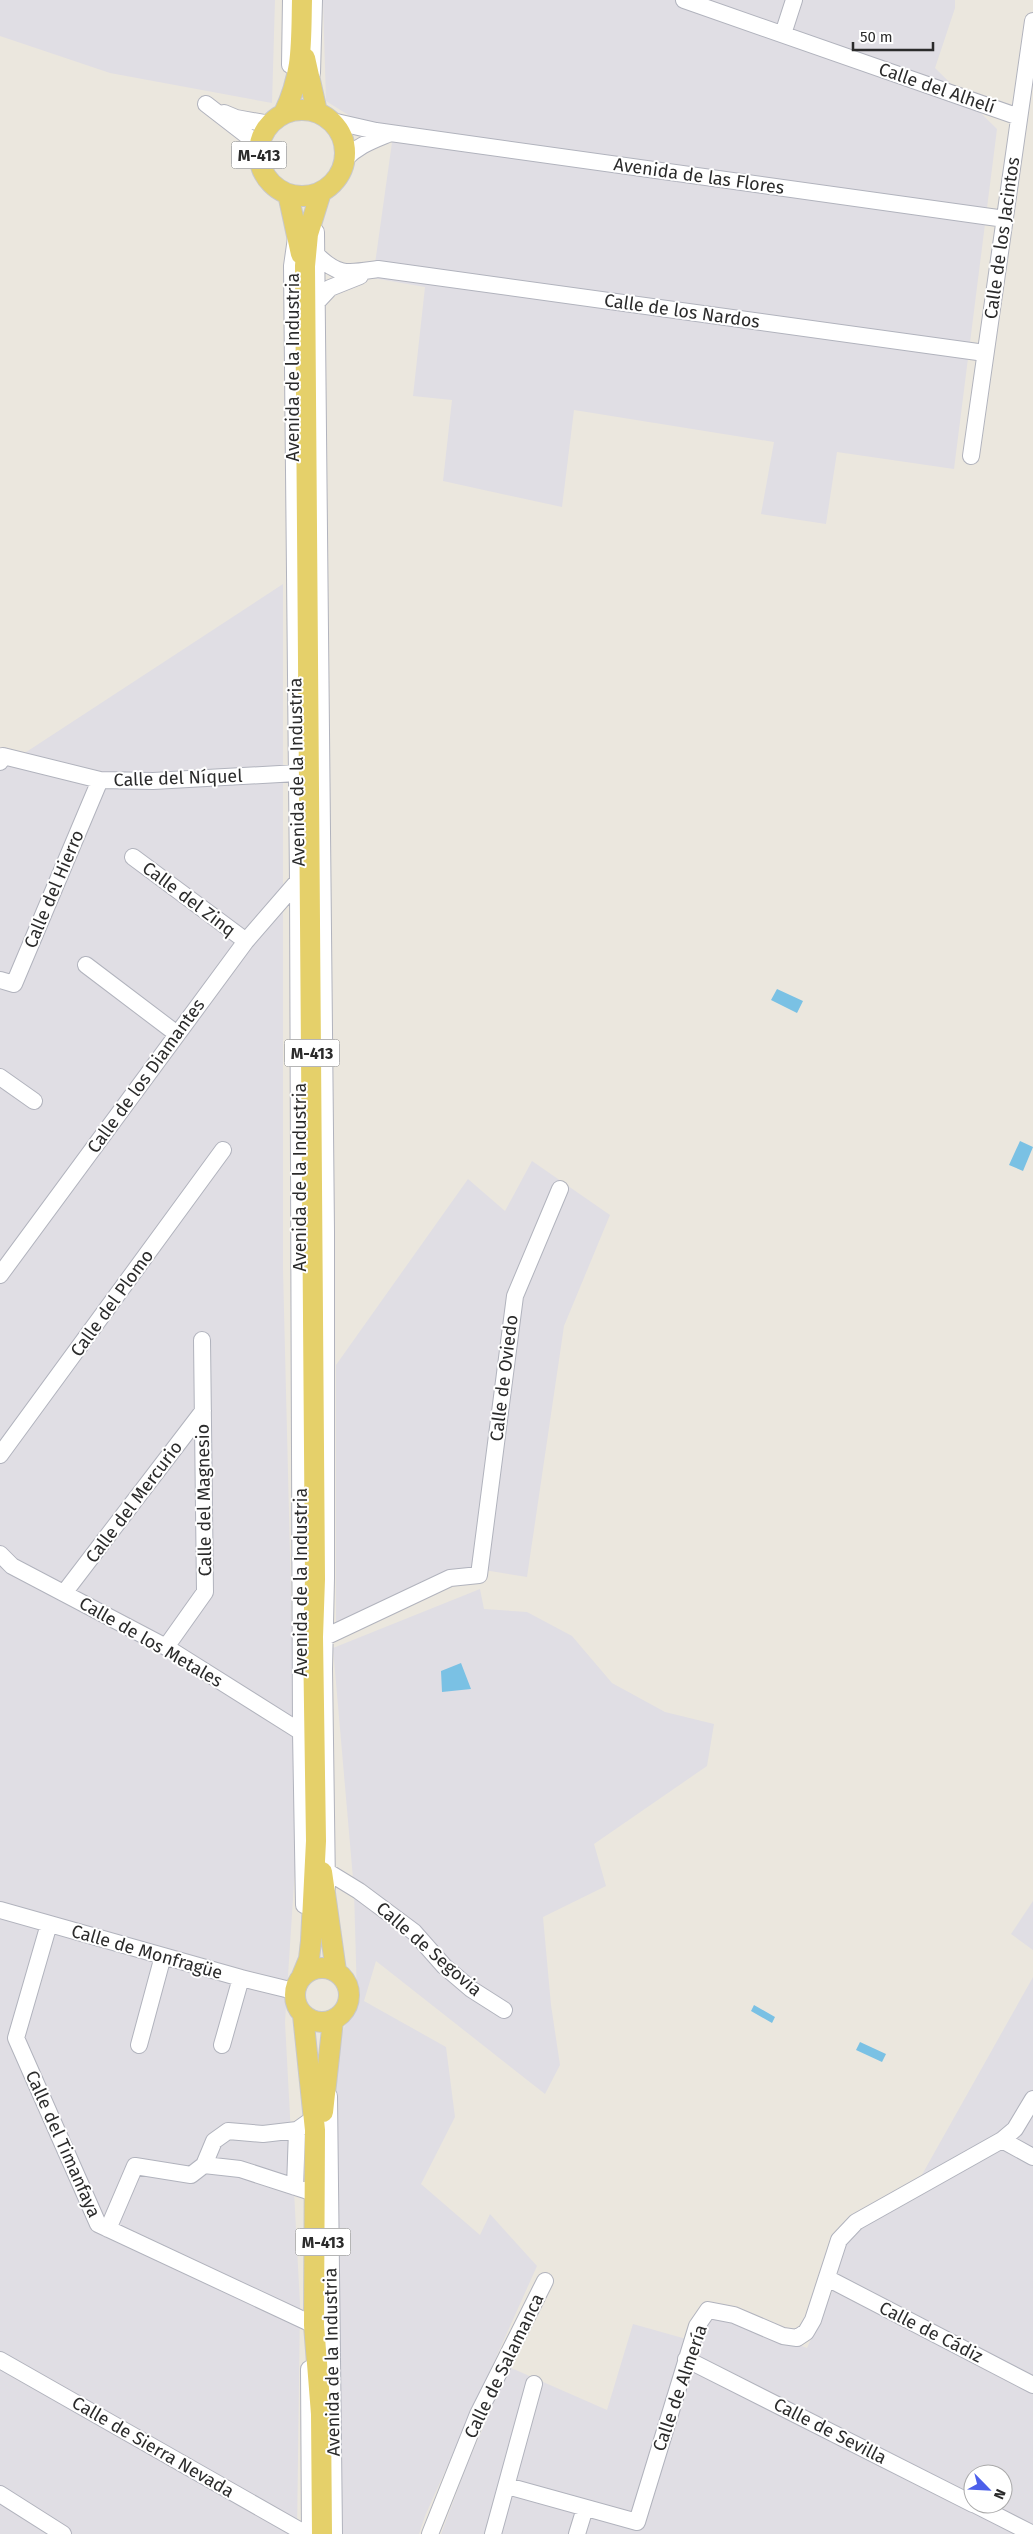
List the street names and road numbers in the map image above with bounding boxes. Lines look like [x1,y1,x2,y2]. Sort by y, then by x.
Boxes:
street label: Calle del Alhelí [876,58,998,118]
road number: M-413 [232,142,286,168]
street label: Avenida de las Flores [612,153,786,199]
street label: Calle de los Jacintos [980,156,1024,320]
street label: Avenida de la Industria [282,273,304,461]
street label: Calle de los Nardos [603,289,761,333]
street label: Avenida de la Industria [284,677,310,867]
street label: Calle del Níquel [113,765,243,791]
street label: Calle del Hierro [19,827,89,951]
street label: Calle del Zinq [138,857,240,941]
street label: Calle de los Diamantes [83,995,209,1157]
road number: M-413 [284,1040,340,1066]
street label: Avenida de la Industria [289,1083,311,1271]
street label: Calle del Plomo [66,1245,158,1361]
street label: Calle de Oviedo [485,1313,523,1443]
street label: Calle del Magnesio [192,1424,216,1576]
street label: Calle del Mercurio [81,1437,187,1567]
street label: Avenida de la Industria [290,1488,312,1676]
street label: Calle de los Metales [75,1592,227,1692]
street label: Calle de Segovia [372,1897,486,2001]
street label: Calle de Monfragüe [69,1920,225,1984]
street label: Calle del Timanfaya [21,2067,105,2221]
road number: M-413 [296,2228,350,2256]
street label: Avenida de la Industria [319,2267,345,2457]
street label: Calle de Salamanca [459,2290,549,2442]
street label: Calle de Cádiz [876,2296,987,2368]
street label: Calle de Almería [648,2322,712,2454]
street label: Calle de Sierra Nevada [68,2392,238,2502]
street label: Calle de Sevilla [770,2393,890,2469]

